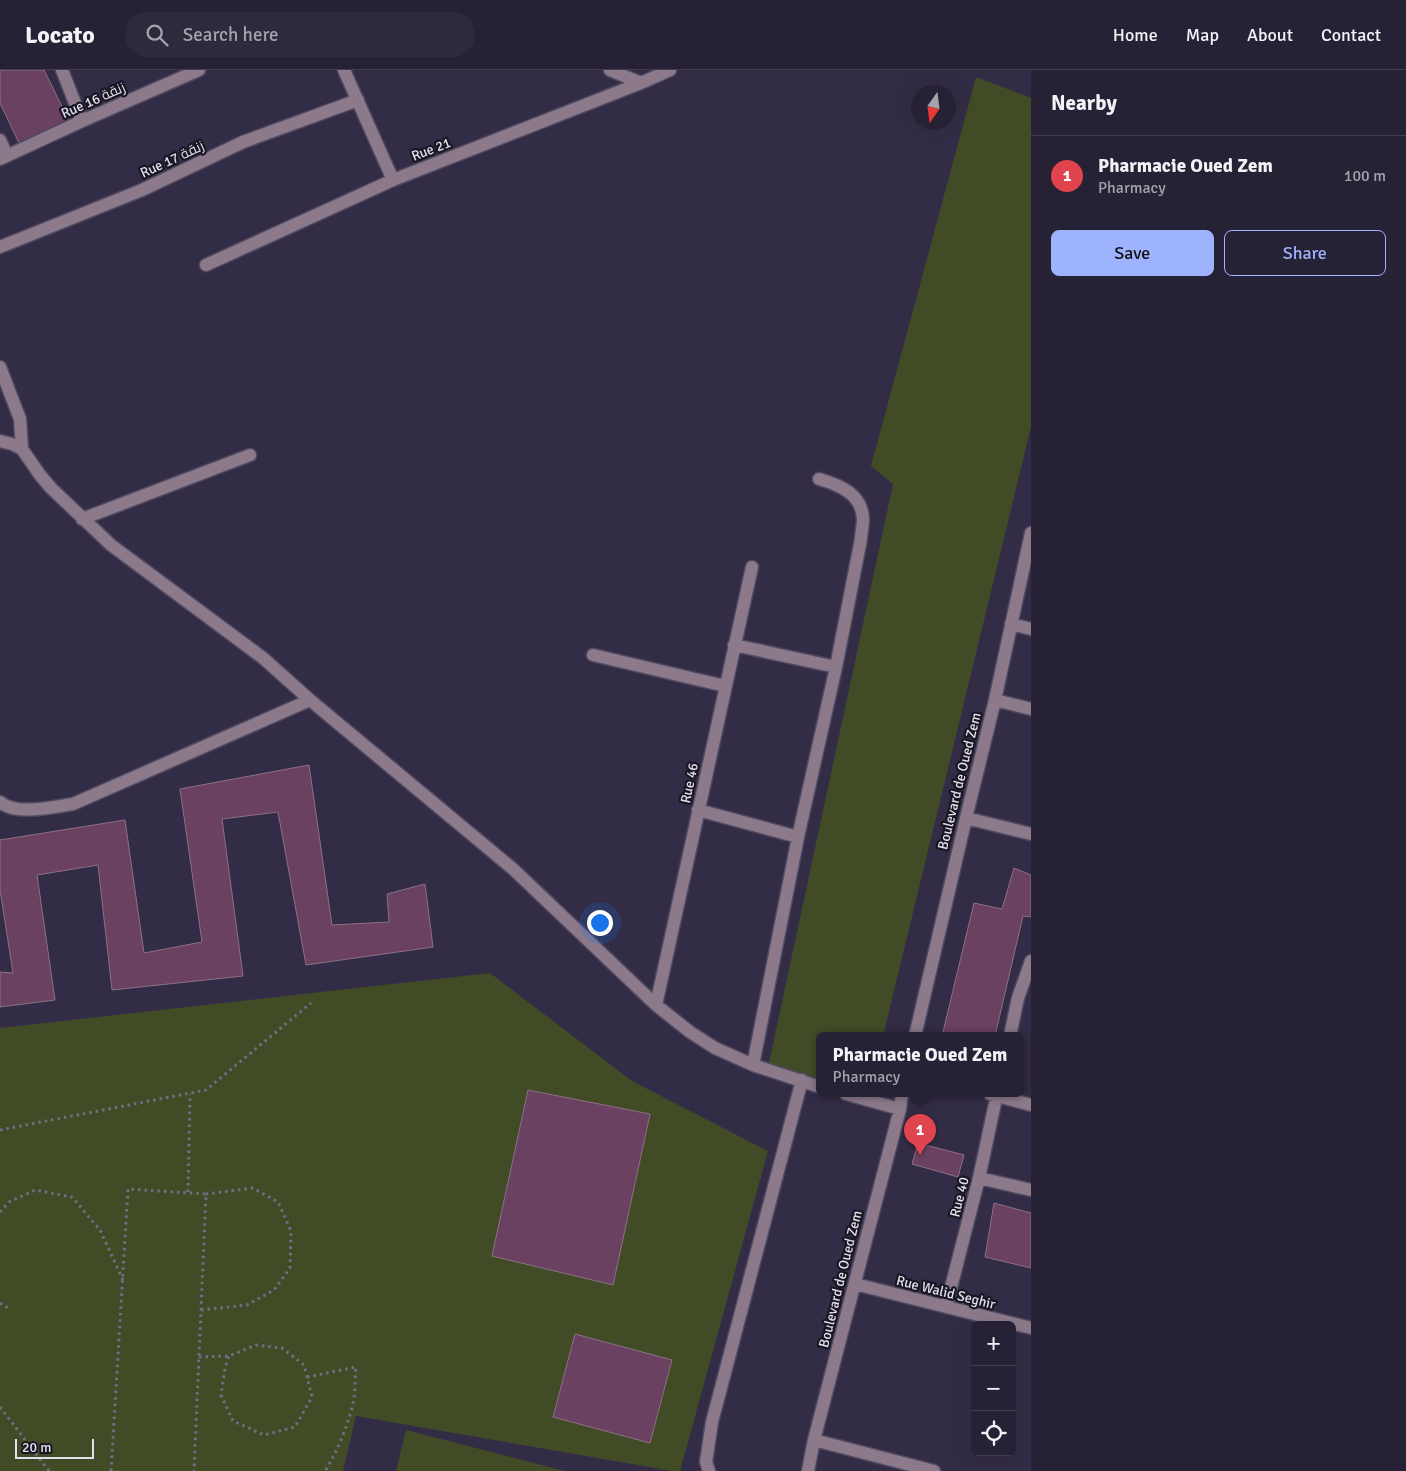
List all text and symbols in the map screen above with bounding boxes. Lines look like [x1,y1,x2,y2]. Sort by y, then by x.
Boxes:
search box [125,12,475,57]
text: Locato [25,20,95,50]
icon: search [143,21,171,49]
text: Search here [183,23,279,47]
text: Home [1113,24,1158,46]
text: Map [1186,24,1219,46]
text: About [1247,24,1293,46]
text: Contact [1321,24,1381,46]
street label: Rue 16 زنقة [58,79,128,122]
north arrow [911,85,956,130]
text: Nearby [1051,90,1117,116]
street label: Rue 21 [409,134,453,165]
street label: Rue 17 زنقة [138,137,207,182]
text: Pharmacie Oued Zem [1098,154,1273,178]
text: 1 [1063,166,1071,186]
text: 100 m [1344,166,1386,186]
text: Pharmacy [1098,178,1166,198]
button: Save [1051,230,1214,276]
button: Share [1224,230,1386,276]
street label: Boulevard de Oued Zem [934,711,985,851]
street label: Rue 46 [677,761,702,805]
your location [587,910,613,936]
popup [816,1032,1024,1097]
text: Pharmacie Oued Zem [833,1043,1007,1067]
text: Pharmacy [833,1067,900,1087]
pin: 1 [904,1114,936,1155]
street label: Rue 40 [946,1175,973,1219]
street label: Boulevard de Oued Zem [815,1209,866,1349]
street label: Rue Walid Seghir [895,1272,998,1313]
map controls [971,1321,1016,1456]
button: + [971,1321,1016,1366]
button: − [971,1366,1016,1411]
button: locate [971,1411,1016,1456]
scale bar [15,1436,94,1459]
text: 20 m [22,1439,51,1456]

